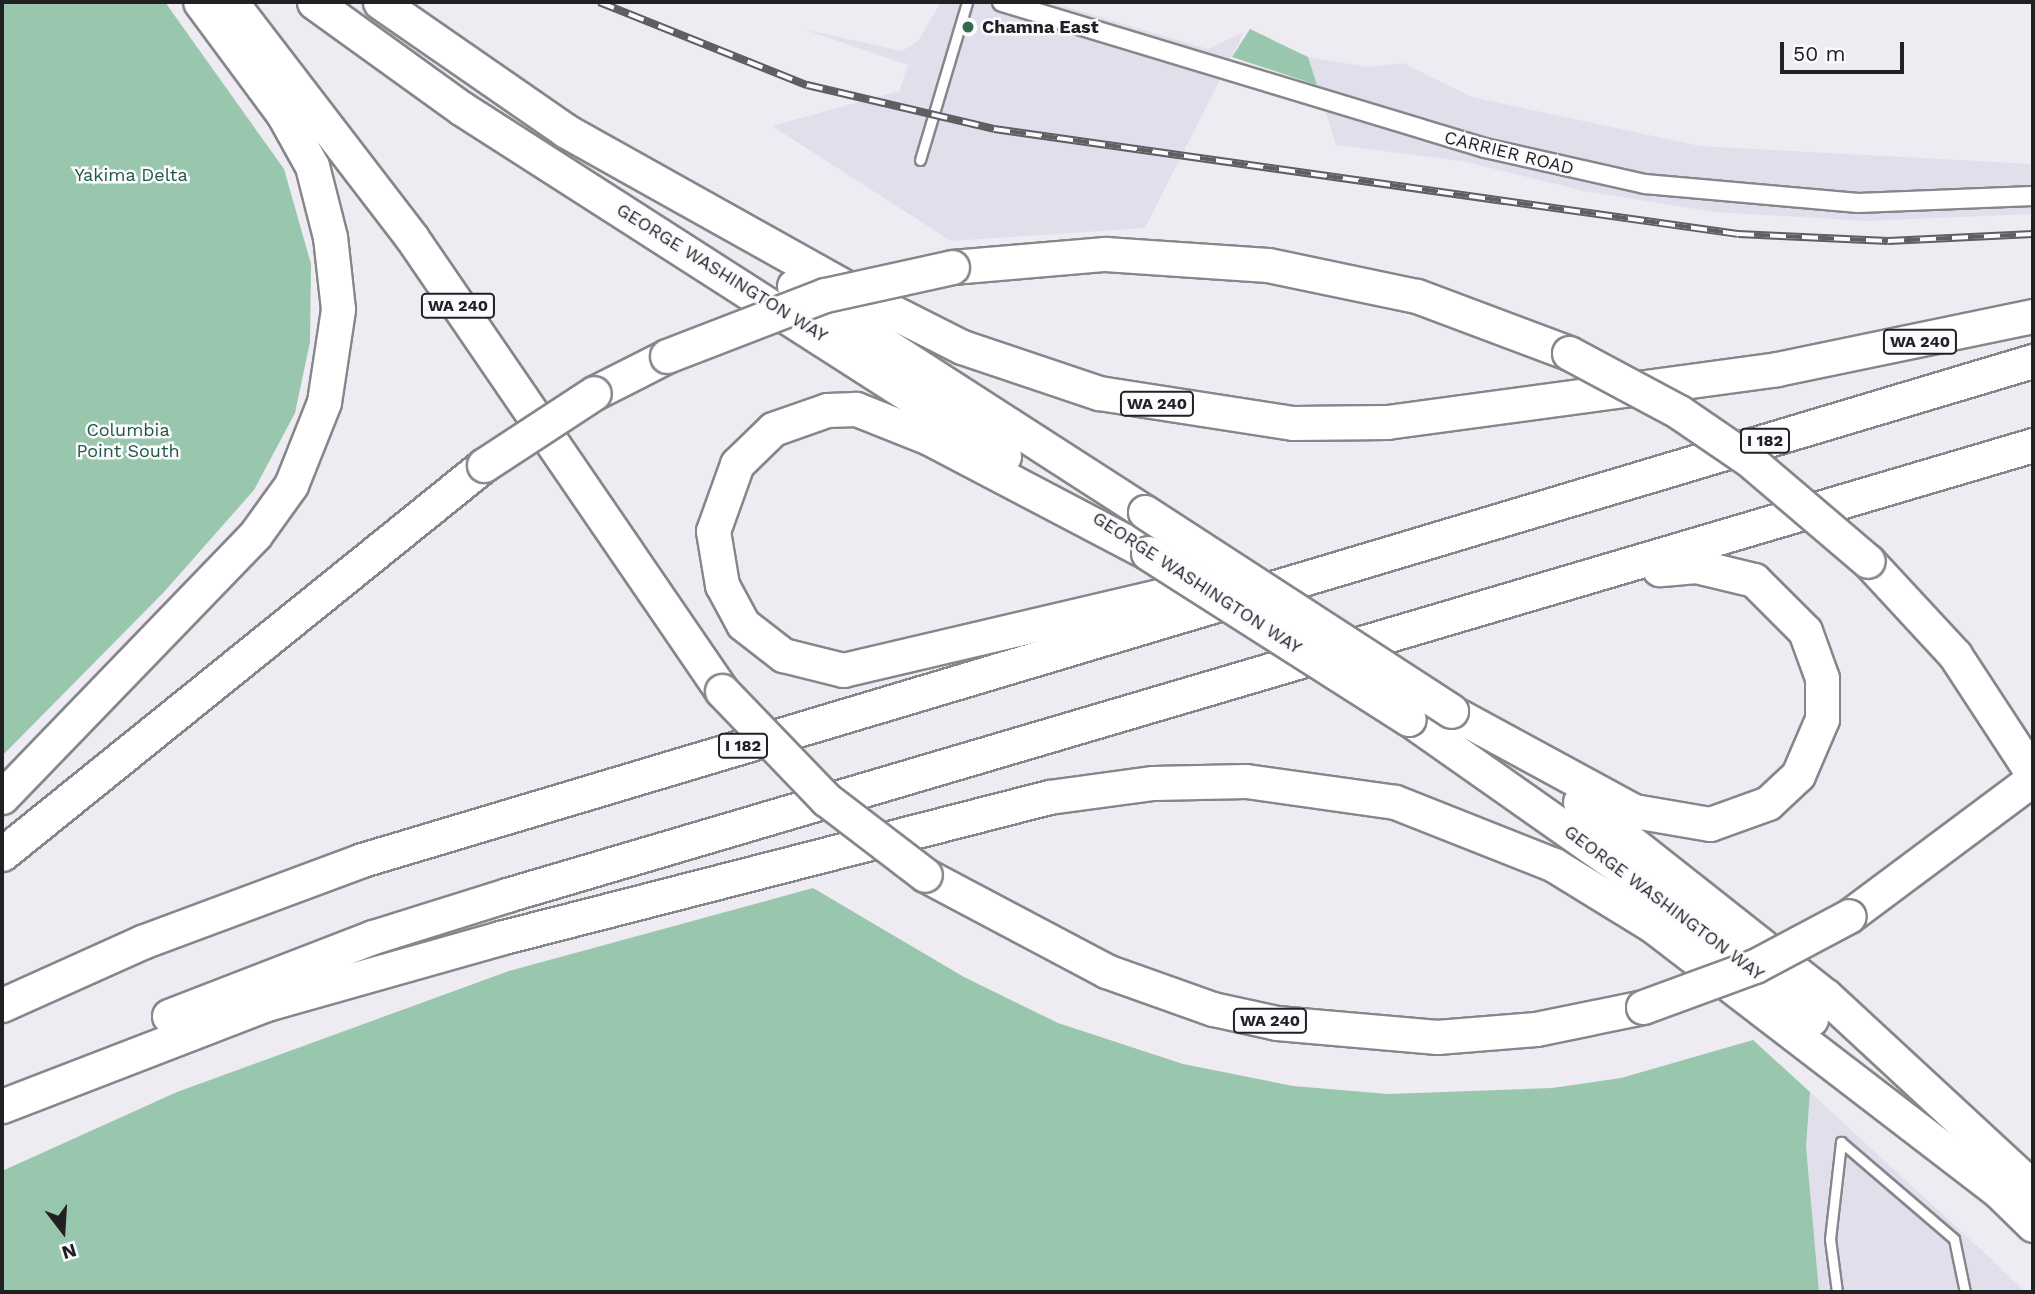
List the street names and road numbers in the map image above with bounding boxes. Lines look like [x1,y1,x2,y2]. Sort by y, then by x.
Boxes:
street label: CARRIER ROAD [1442,126,1576,180]
street label: GEORGE WASHINGTON WAY [612,199,832,347]
road number: WA 240 [420,294,496,318]
road number: WA 240 [1882,330,1958,354]
road number: WA 240 [1118,392,1196,416]
road number: I 182 [1739,428,1791,454]
street label: GEORGE WASHINGTON WAY [1088,507,1306,659]
road number: I 182 [717,734,769,758]
street label: GEORGE WASHINGTON WAY [1559,820,1769,986]
road number: WA 240 [1232,1009,1308,1034]

